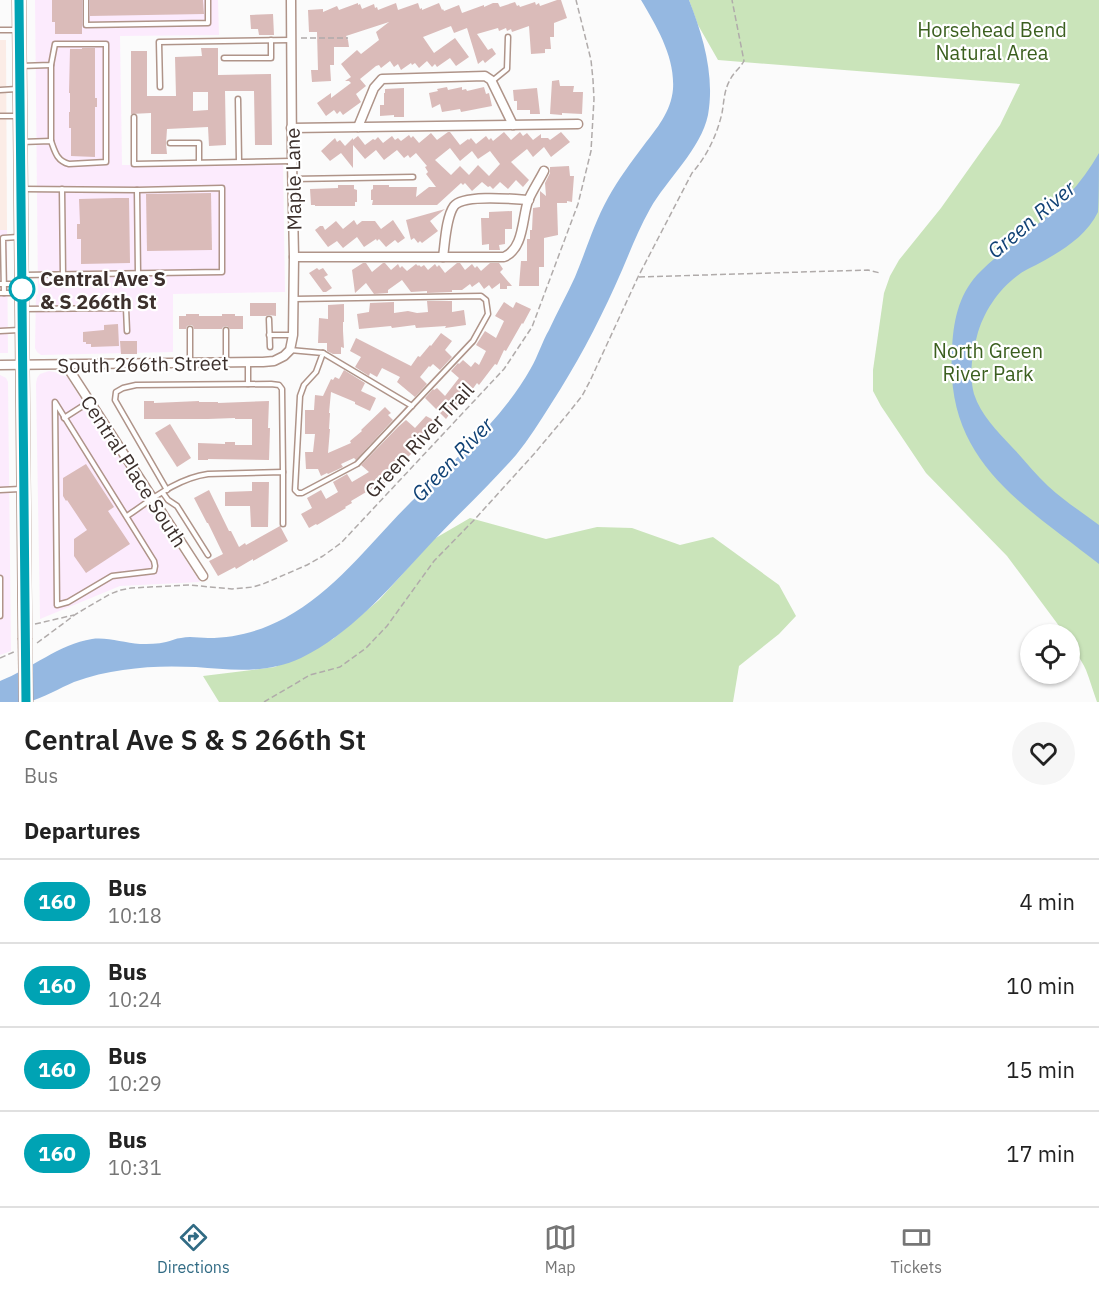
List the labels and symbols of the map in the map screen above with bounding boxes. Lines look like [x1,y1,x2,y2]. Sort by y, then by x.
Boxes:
park label: Horsehead Bend Natural Area [917,16,1067,66]
street label: Maple Lane [279,127,307,231]
water label: Green River [981,173,1082,264]
place label: Central Ave S & S 266th St [40,265,166,315]
marker: Central Ave S & S 266th St [9,276,35,302]
park label: North Green River Park [933,337,1043,387]
street label: South 266th Street [57,349,229,379]
street label: Green River Trail [360,377,478,503]
street label: Central Place South [75,390,193,552]
water label: Green River [406,412,498,506]

